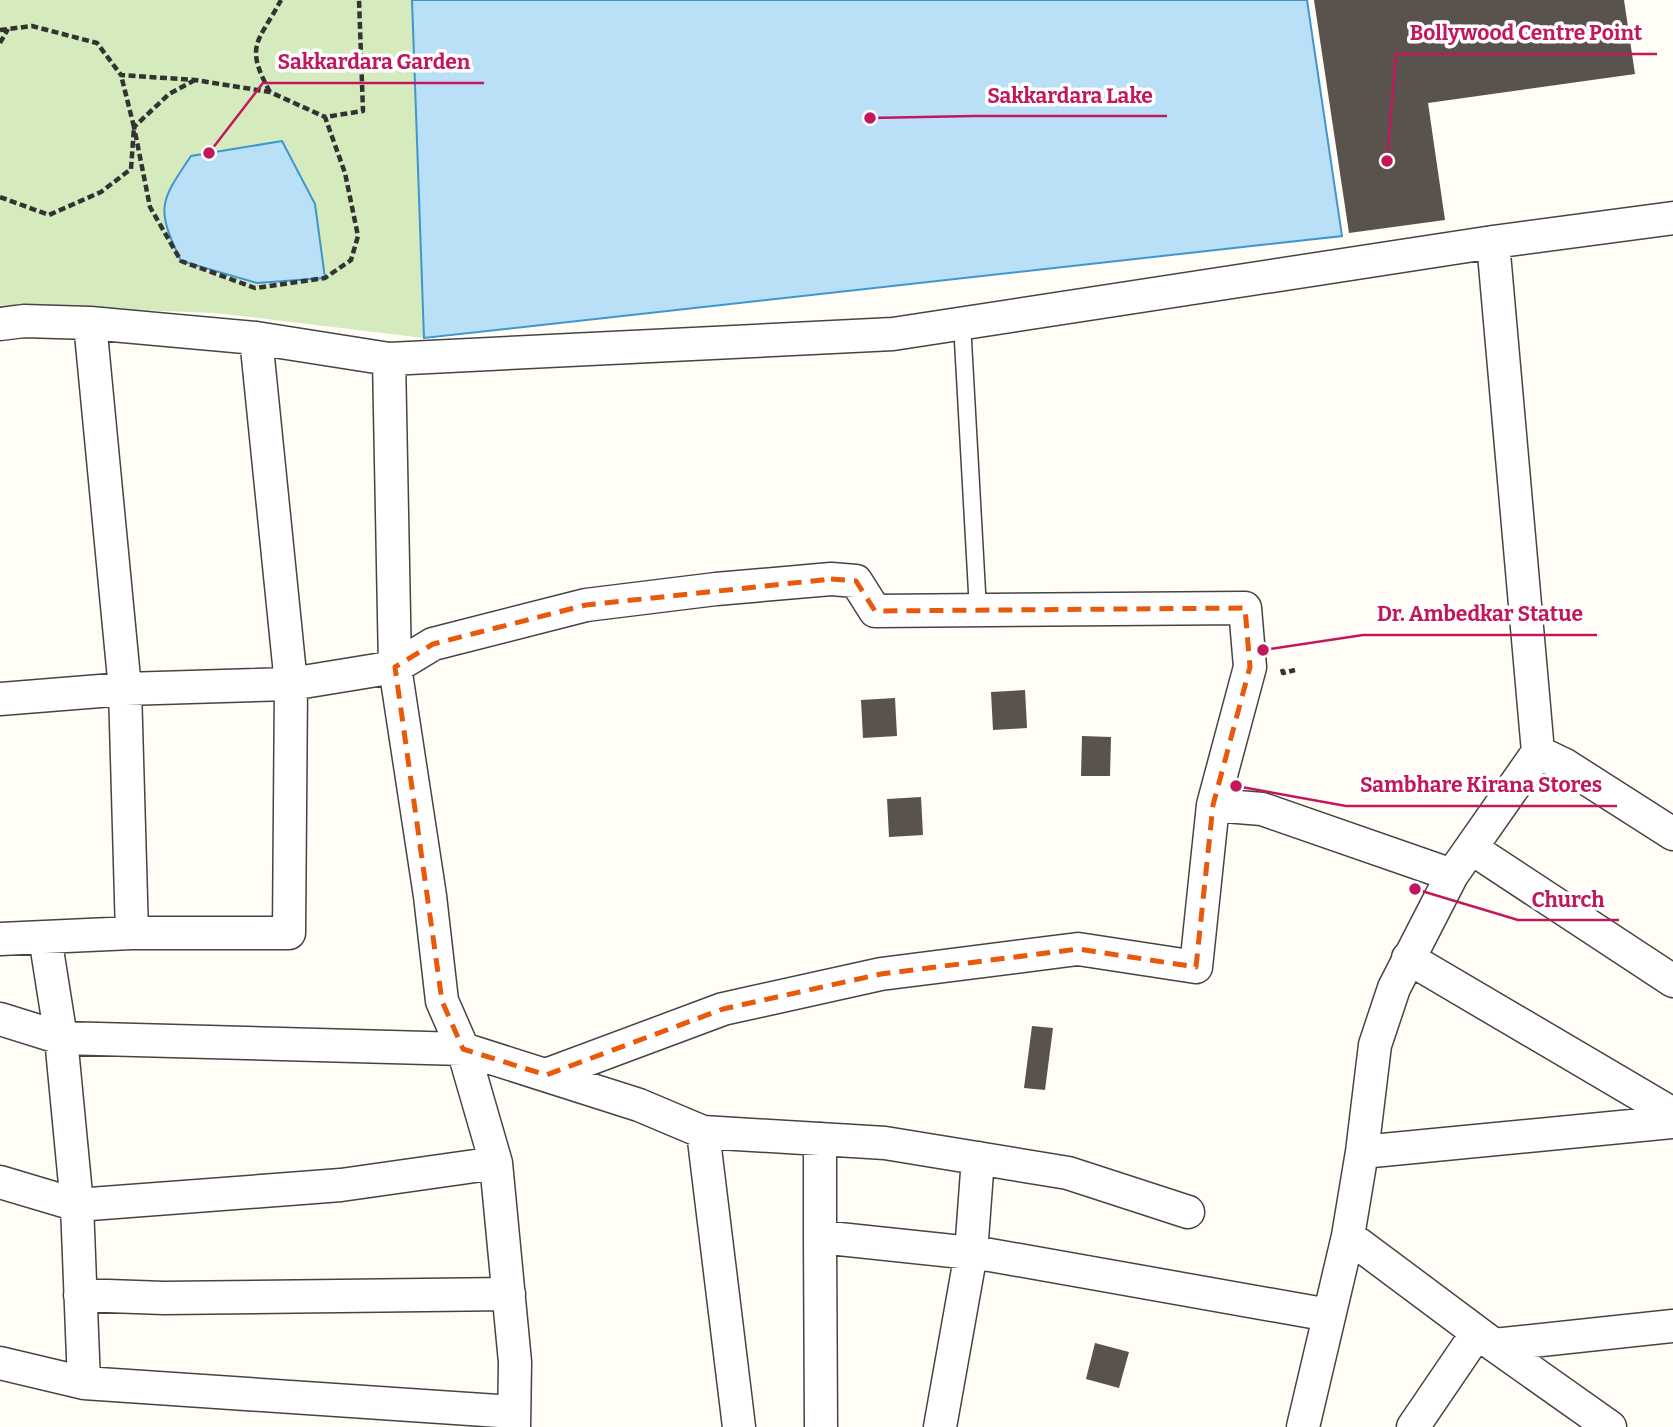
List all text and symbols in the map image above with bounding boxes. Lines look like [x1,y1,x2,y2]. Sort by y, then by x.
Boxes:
callout: Bollywood Centre Point [1396,12,1657,54]
text: Bollywood Centre Point [1410,20,1643,46]
callout: Sakkardara Garden [263,41,484,83]
text: Sakkardara Garden [278,49,471,75]
callout: Sakkardara Lake [974,74,1167,116]
text: Sakkardara Lake [987,83,1153,109]
callout: Dr. Ambedkar Statue [1363,593,1597,635]
text: Dr. Ambedkar Statue [1377,601,1583,627]
callout: Sambhare Kirana Stores [1346,764,1617,806]
text: Sambhare Kirana Stores [1360,772,1602,798]
callout: Church [1518,878,1619,920]
text: Church [1532,887,1605,913]

